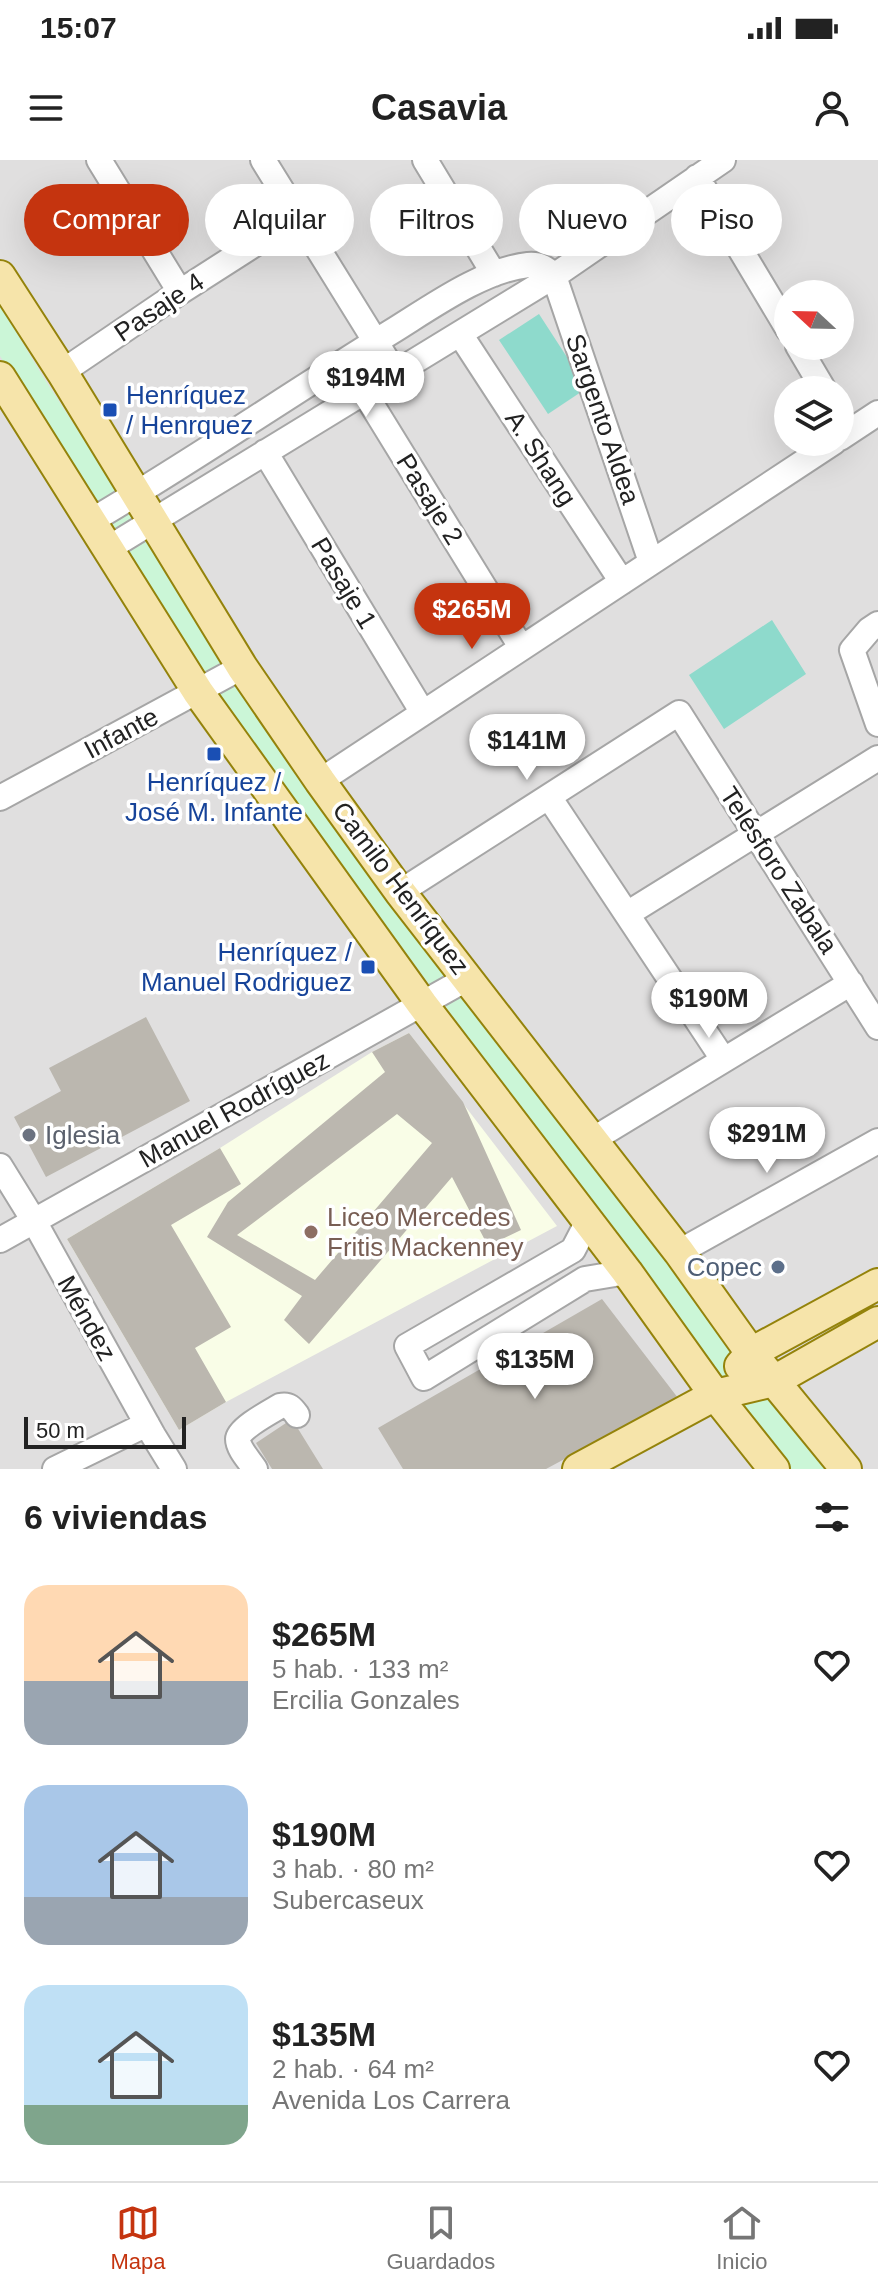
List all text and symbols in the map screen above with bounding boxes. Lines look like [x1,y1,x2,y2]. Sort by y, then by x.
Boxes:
text: 15:07 [40,11,117,44]
icon: menu [24,86,68,130]
icon: person [810,86,854,130]
text: Casavia [371,87,507,128]
chip: Comprar [24,184,189,256]
chip: Alquilar [205,184,354,256]
chip: Filtros [370,184,503,256]
chip: Nuevo [519,184,655,256]
chip: Piso [671,184,782,256]
street label: Pasaje 4 [109,266,209,348]
north arrow [774,280,854,360]
map controls [774,280,854,456]
street label: Sargento Aldea [560,330,646,508]
pin: $194M [310,351,422,419]
text: $194M [326,362,406,392]
button: layers [774,376,854,456]
place label: Henríquez / Henrquez [126,380,253,440]
marker: Henríquez / Henrquez [101,401,119,419]
street label: A. Shang [499,405,583,511]
street label: Pasaje 2 [390,448,470,550]
street label: Pasaje 1 [305,532,383,634]
pin: $265M [416,583,528,651]
text: $265M [432,594,512,624]
street label: Infante [79,701,163,765]
pin: $141M [471,714,583,782]
text: $141M [487,725,567,755]
marker: Henríquez / José M. Infante [205,745,223,763]
place label: Henríquez / José M. Infante [125,767,303,827]
street label: Telésforo Zabala [714,781,844,959]
street label: Camilo Henríquez [326,796,476,980]
place label: Henríquez / Manuel Rodriguez [141,937,353,997]
marker: Henríquez / Manuel Rodriguez [359,958,377,976]
pin: $190M [653,972,765,1040]
text: $190M [669,983,749,1013]
street label: Manuel Rodríguez [134,1044,334,1174]
pin: $291M [711,1107,823,1175]
text: $291M [727,1118,807,1148]
place label: Iglesia [45,1120,121,1150]
marker: Iglesia [20,1126,38,1144]
place label: Liceo Mercedes Fritis Mackenney [327,1202,524,1262]
marker: Liceo Mercedes Fritis Mackenney [302,1223,320,1241]
place label: Copec [687,1252,762,1282]
marker: Copec [769,1258,787,1276]
street label: Méndez [51,1270,123,1366]
pin: $135M [479,1333,591,1401]
text: $135M [495,1344,575,1374]
scale bar [24,1413,186,1449]
text: 50 m [36,1418,85,1443]
icon: filters [810,1495,854,1539]
text: 6 viviendas [24,1498,207,1536]
text: $265M [272,1615,376,1653]
icon: home [88,1617,184,1713]
icon: heart [810,1643,854,1687]
text: 5 hab. · 133 m² [272,1654,448,1684]
text: Ercilia Gonzales [272,1685,460,1715]
text: $190M [272,1815,376,1853]
icon: home [88,1817,184,1913]
icon: heart [810,1843,854,1887]
text: 3 hab. · 80 m² [272,1854,434,1884]
text: Subercaseux [272,1885,424,1915]
text: $135M [272,2015,376,2053]
icon: home [88,2017,184,2113]
icon: heart [810,2043,854,2087]
text: 2 hab. · 64 m² [272,2054,434,2084]
text: Avenida Los Carrera [272,2085,510,2115]
tab: Mapa [110,2201,166,2275]
tab: Guardados [386,2201,495,2275]
tab: Inicio [716,2201,768,2275]

